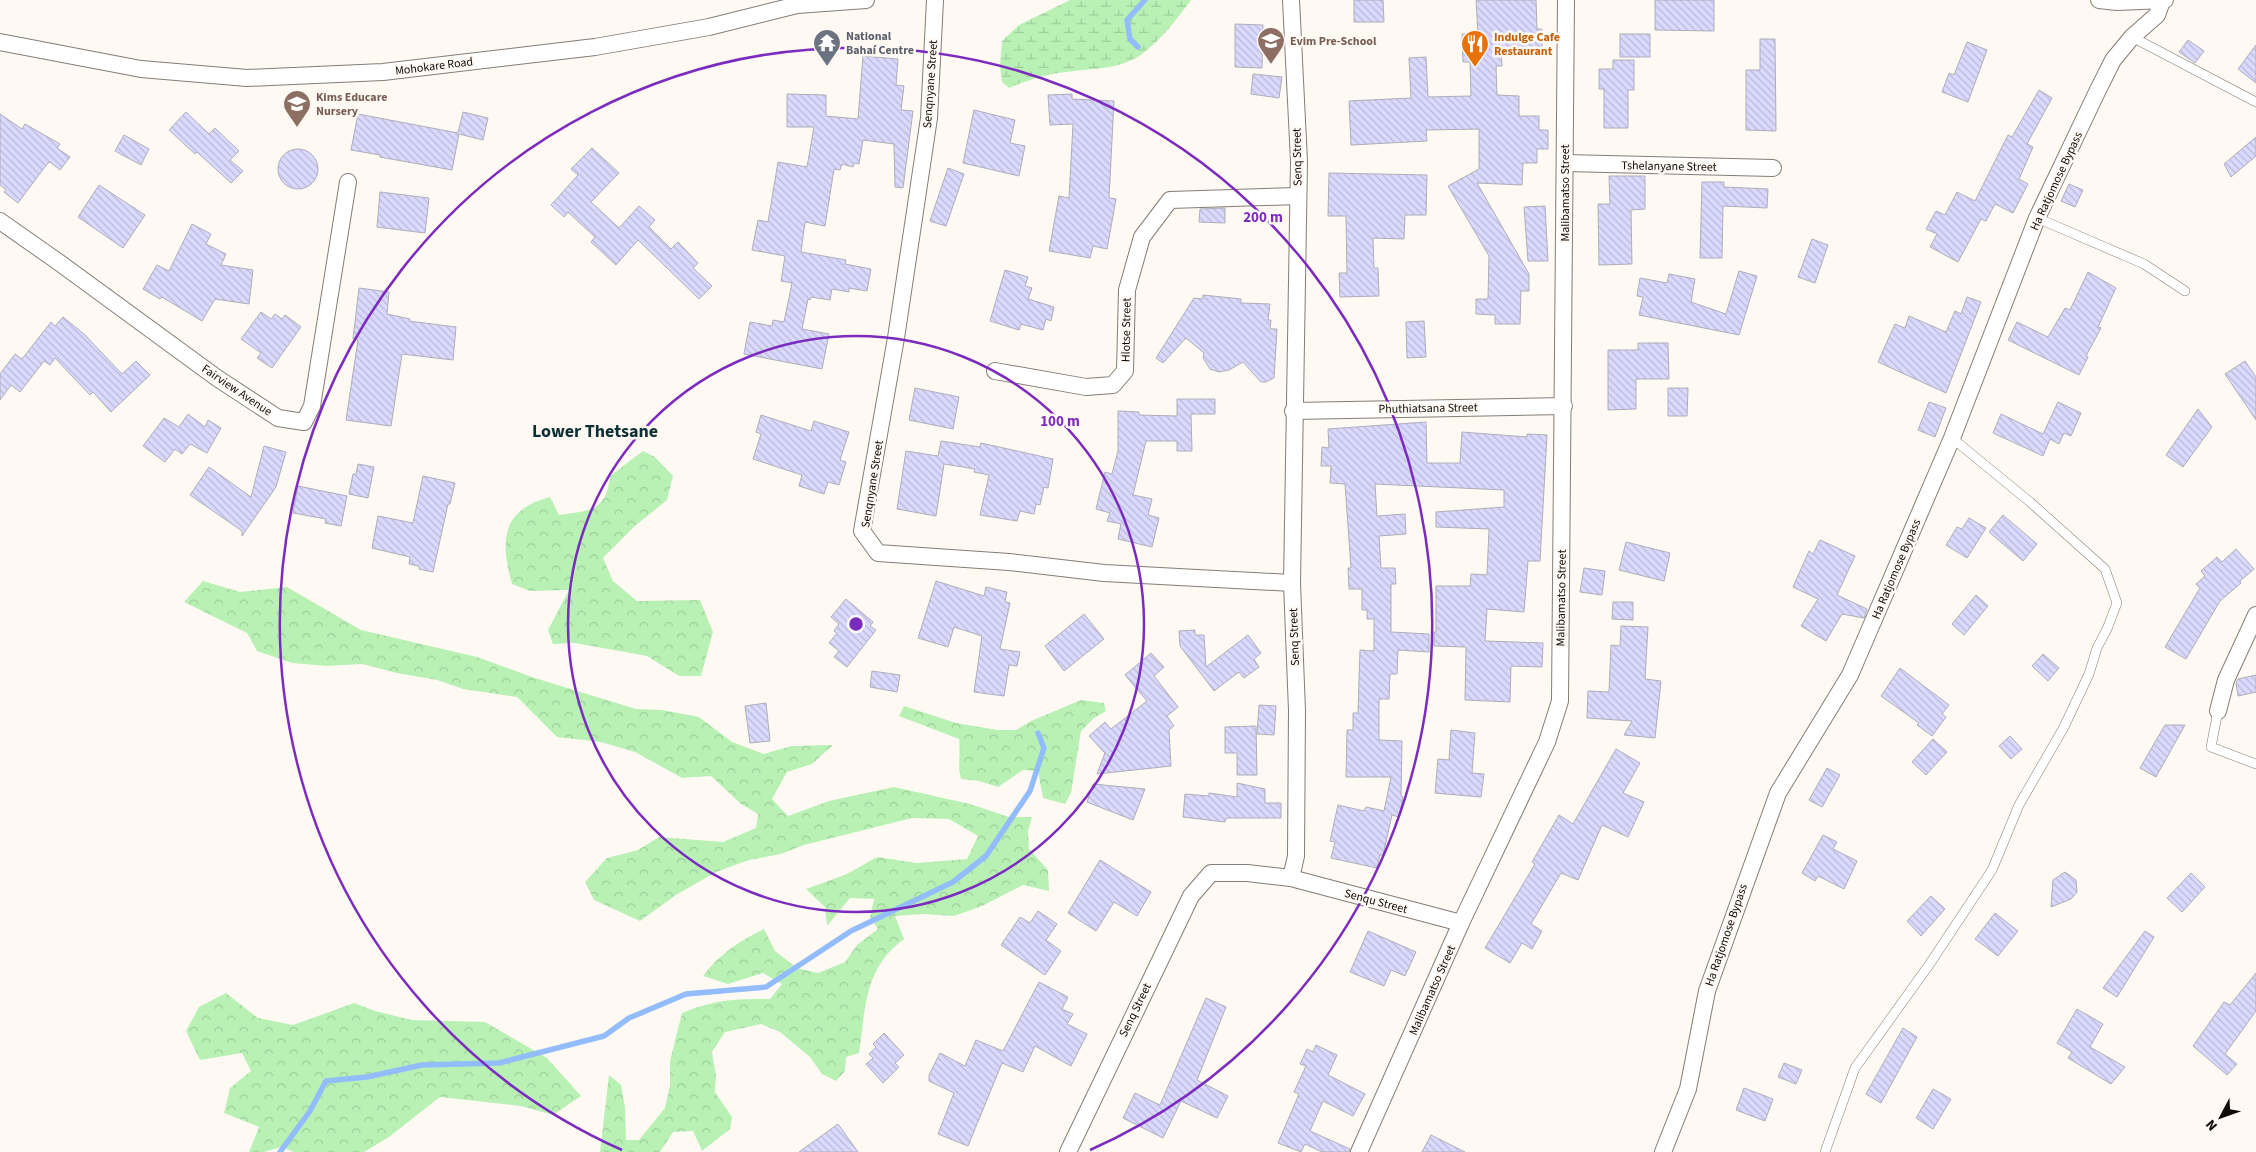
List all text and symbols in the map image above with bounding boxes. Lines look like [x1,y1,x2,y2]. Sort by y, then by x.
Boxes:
school or university icon: Evim Pre-School [1256,26,1286,65]
temple icon: National Bahaí Centre [812,28,842,67]
place label: National Bahaí Centre [846,28,914,59]
restaurant icon: Indulge Cafe Restaurant [1460,29,1490,68]
place label: Indulge Cafe Restaurant [1494,29,1560,60]
place label: Evim Pre-School [1290,33,1377,50]
street label: Senqnyane Street [919,39,942,129]
street label: Mohokare Road [394,53,474,80]
school or university icon: Kims Educare Nursery [282,89,312,128]
place label: Kims Educare Nursery [316,89,388,120]
street label: Senq Street [1288,128,1307,186]
street label: Ha Ratjomose Bypass [2026,129,2087,233]
street label: Malibamatso Street [1557,144,1574,242]
street label: Tshelanyane Street [1621,157,1717,176]
text: 200 m [1243,207,1283,228]
street label: Hlotse Street [1117,298,1136,362]
street label: Fairview Avenue [198,361,275,420]
street label: Phuthiatsana Street [1378,399,1478,418]
text: 100 m [1040,411,1080,432]
district label: Lower Thetsane [532,419,658,444]
street label: Senqnyane Street [857,439,888,529]
street label: Ha Ratjomose Bypass [1868,516,1925,622]
street label: Malibamatso Street [1552,549,1571,647]
street label: Senq Street [1285,608,1304,666]
centre of rings [847,615,865,633]
street label: Ha Ratjomose Bypass [1701,882,1752,989]
street label: Senqu Street [1342,885,1409,918]
street label: Malibamatso Street [1405,942,1460,1038]
street label: Senq Street [1115,980,1156,1040]
north arrow [2196,1092,2246,1142]
text: N [2201,1115,2223,1135]

